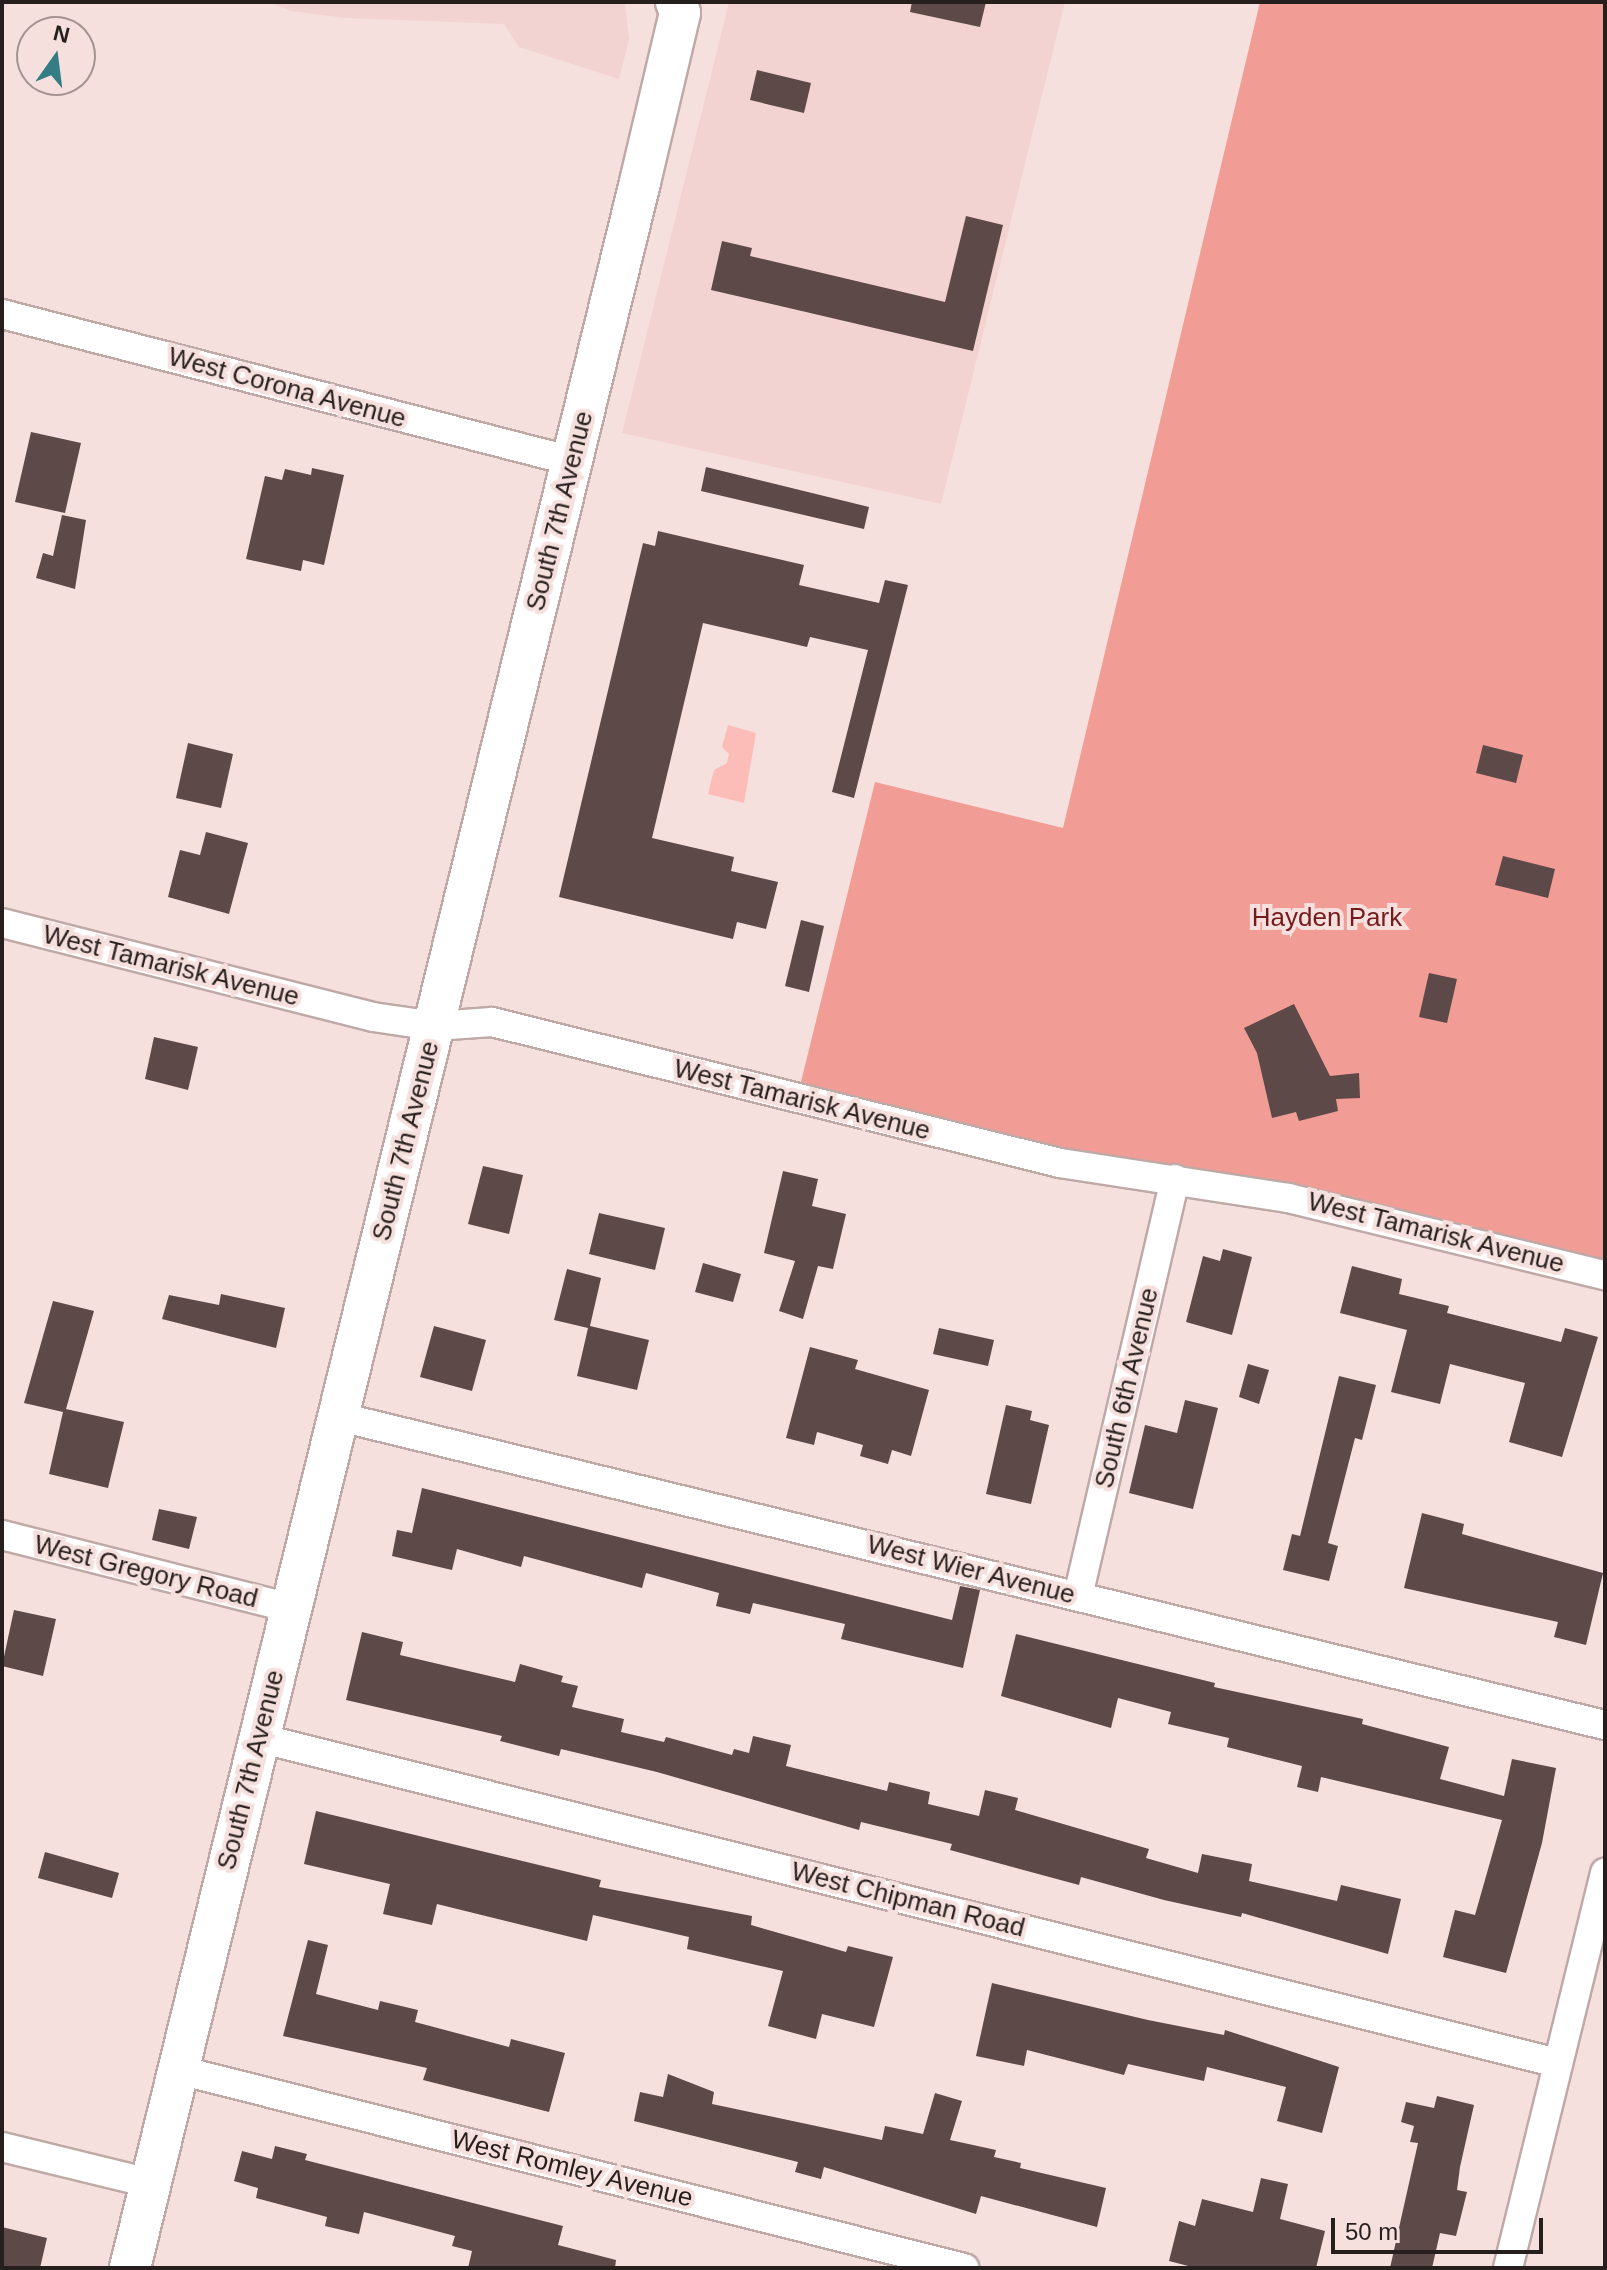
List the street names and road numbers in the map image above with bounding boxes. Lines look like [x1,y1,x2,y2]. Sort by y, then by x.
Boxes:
street label: West Corona Avenue [164,341,410,435]
street label: South 7th Avenue [520,407,600,615]
street label: West Tamarisk Avenue [39,919,303,1013]
street label: South 7th Avenue [366,1037,446,1245]
street label: West Tamarisk Avenue [670,1053,934,1147]
street label: West Tamarisk Avenue [1304,1186,1568,1280]
street label: South 6th Avenue [1089,1284,1165,1492]
street label: West Gregory Road [31,1529,261,1615]
street label: West Wier Avenue [863,1529,1079,1611]
street label: South 7th Avenue [211,1666,291,1874]
street label: West Chipman Road [788,1856,1028,1944]
street label: West Romley Avenue [447,2124,697,2214]

